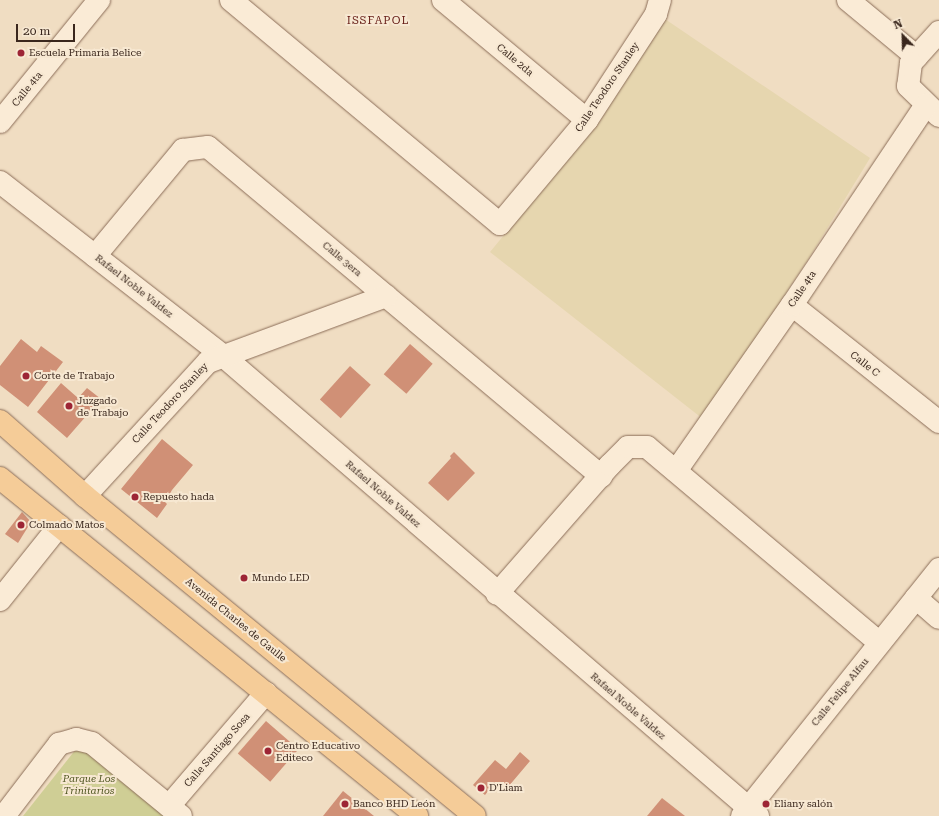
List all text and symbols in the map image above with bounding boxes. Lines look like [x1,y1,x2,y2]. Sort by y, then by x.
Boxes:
district label: ISSFAPOL [347,14,409,28]
scale bar [18,16,77,42]
north arrow [883,16,923,56]
text: N [892,17,905,32]
text: 20 m [23,24,50,38]
street label: Calle Teodoro Stanley [572,40,642,134]
street label: Calle 2da [494,41,536,79]
place label: Escuela Primaria Belice [29,47,142,59]
marker: Escuela Primaria Belice [16,48,26,58]
street label: Calle 4ta [9,69,45,109]
street label: Calle 3era [320,239,364,279]
street label: Rafael Noble Valdez [93,252,175,320]
street label: Calle 4ta [785,268,819,310]
street label: Calle C [848,349,882,379]
street label: Calle Teodoro Stanley [130,360,210,446]
place label: Corte de Trabajo [34,370,115,382]
marker: Corte de Trabajo [21,371,31,381]
place label: Juzgado de Trabajo [77,394,128,418]
marker: Juzgado de Trabajo [64,401,74,411]
street label: Rafael Noble Valdez [343,458,423,530]
place label: Repuesto hada [143,491,214,503]
marker: Repuesto hada [130,492,140,502]
place label: Colmado Matos [29,519,104,531]
marker: Colmado Matos [16,520,26,530]
place label: Mundo LED [252,572,310,584]
marker: Mundo LED [239,573,249,583]
street label: Avenida Charles de Gaulle [183,576,289,664]
street label: Calle Felipe Alfau [809,656,871,728]
street label: Rafael Noble Valdez [588,670,668,742]
street label: Calle Santiago Sosa [182,711,252,789]
place label: Centro Educativo Editeco [276,739,360,762]
marker: Centro Educativo Editeco [263,746,273,756]
park label: Parque Los Trinitarios [63,772,115,796]
place label: D'Liam [489,782,523,794]
marker: D'Liam [476,783,486,793]
place label: Banco BHD León [353,798,435,810]
place label: Eliany salón [774,798,833,810]
marker: Banco BHD León [340,799,350,809]
marker: Eliany salón [761,799,771,809]

